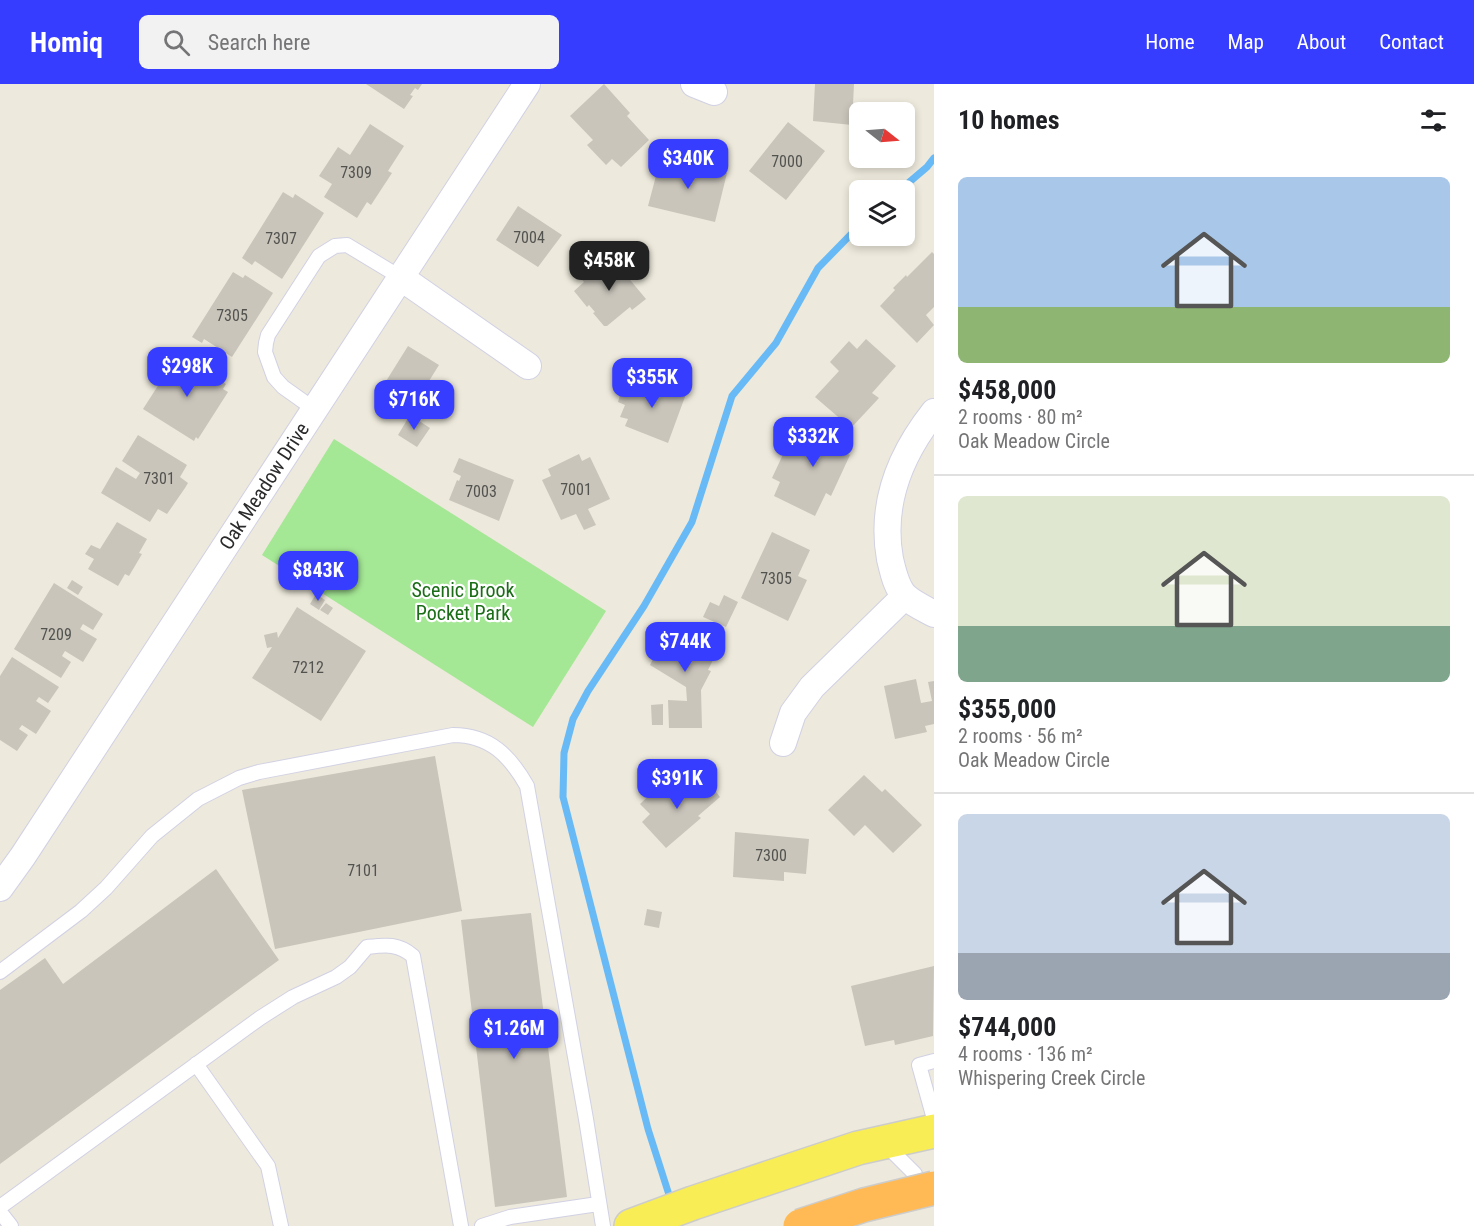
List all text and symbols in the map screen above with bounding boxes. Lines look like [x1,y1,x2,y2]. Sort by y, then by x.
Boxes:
search box [139,15,559,69]
text: Homiq [30,26,103,59]
icon: search [160,26,193,59]
text: Search here [208,30,310,55]
text: Home [1145,30,1195,54]
text: Map [1228,30,1264,54]
text: About [1297,30,1346,54]
text: Contact [1379,30,1444,54]
north arrow [849,102,915,168]
map controls [849,102,915,246]
icon: filters [1417,104,1450,137]
text: 10 homes [958,105,1060,135]
pin: $340K [646,139,730,190]
text: $340K [662,146,714,170]
house number: 7000 [771,152,803,171]
house number: 7309 [340,163,372,182]
button: layers [849,180,915,246]
icon: home [1150,216,1258,324]
house number: 7004 [513,228,545,247]
house number: 7307 [265,229,297,248]
pin: $458K [567,241,651,292]
text: $458K [583,248,635,272]
house number: 7305 [216,306,248,325]
pin: $298K [145,347,229,398]
text: $298K [161,354,213,378]
pin: $355K [610,358,694,409]
text: $355K [626,365,678,389]
text: $458,000 [958,375,1056,405]
pin: $716K [372,380,456,431]
text: $716K [388,387,440,411]
text: 2 rooms · 80 m² [958,405,1083,429]
pin: $332K [771,417,855,468]
street label: Oak Meadow Drive [214,418,314,554]
text: $332K [787,424,839,448]
text: Oak Meadow Circle [958,429,1110,453]
house number: 7301 [143,469,175,488]
house number: 7001 [560,480,592,499]
house number: 7003 [465,482,497,501]
icon: home [1150,535,1258,643]
pin: $843K [276,551,360,602]
text: $843K [292,558,344,582]
house number: 7305 [760,569,792,588]
park label: Scenic Brook Pocket Park [412,578,515,625]
pin: $744K [643,622,727,673]
house number: 7209 [40,625,72,644]
text: $744K [659,629,711,653]
house number: 7212 [292,658,324,677]
text: $355,000 [958,694,1056,724]
text: 2 rooms · 56 m² [958,724,1083,748]
text: Oak Meadow Circle [958,748,1110,772]
pin: $391K [635,759,719,810]
text: $391K [651,766,703,790]
house number: 7300 [755,846,787,865]
icon: home [1150,853,1258,961]
house number: 7101 [347,861,379,880]
pin: $1.26M [465,1009,563,1060]
text: $744,000 [958,1012,1056,1042]
text: $1.26M [483,1016,545,1040]
text: 4 rooms · 136 m² [958,1042,1093,1066]
text: Whispering Creek Circle [958,1066,1145,1090]

